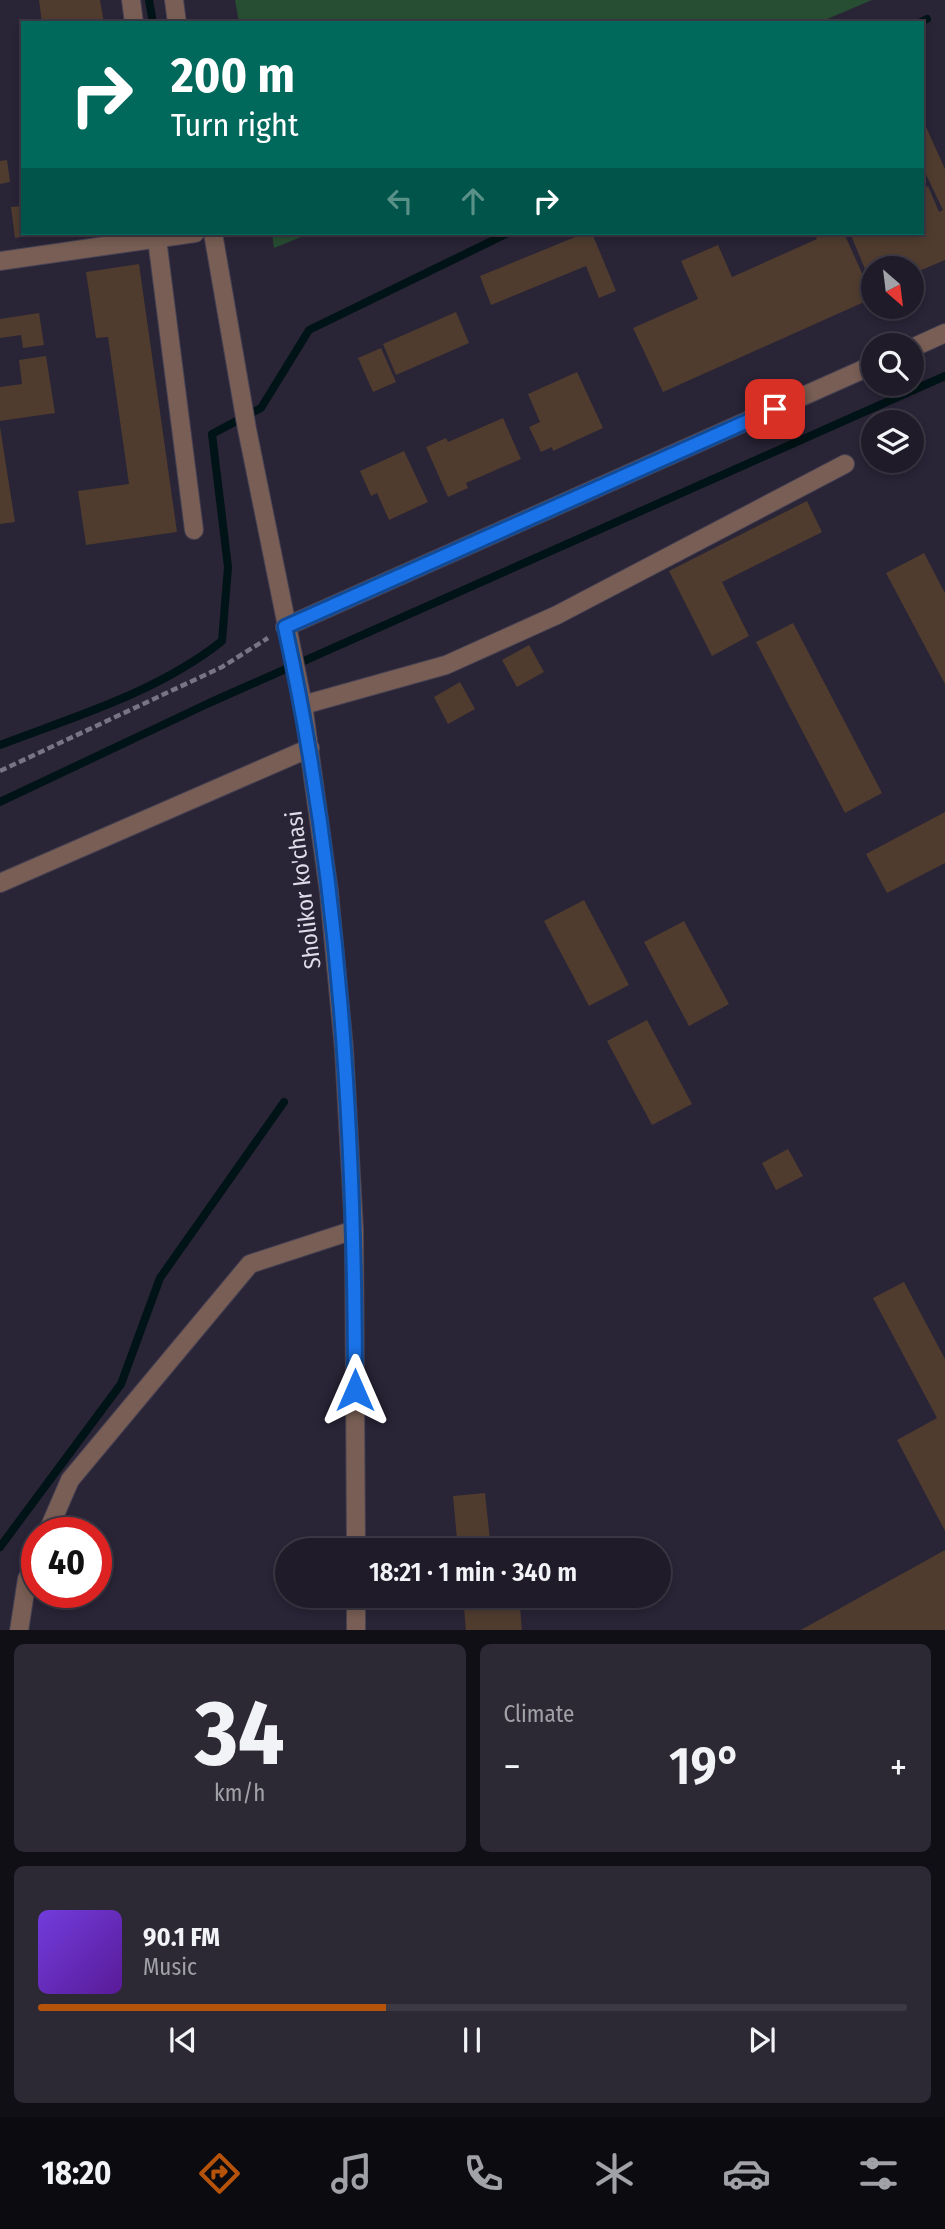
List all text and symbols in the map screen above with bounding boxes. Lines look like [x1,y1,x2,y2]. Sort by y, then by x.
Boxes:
text: 200 m [171,46,295,105]
icon: right [56,49,147,140]
text: Turn right [171,106,298,144]
icon: left [381,182,419,220]
icon: ahead [454,182,492,220]
icon: right [527,182,565,220]
north arrow [861,256,924,318]
map controls [861,256,924,473]
button: search [861,333,924,396]
pin [745,379,805,439]
icon: arrive [756,390,794,428]
button: layers [861,410,924,473]
street label: Sholikor ko'chasi [279,809,327,971]
position arrow [318,1353,392,1427]
speed limit sign: 40 [21,1517,112,1608]
text: 18:21 · 1 min · 340 m [369,1557,577,1588]
text: 34 [195,1679,285,1788]
text: Climate [504,1700,574,1728]
text: 19° [669,1735,741,1798]
text: − [504,1744,521,1790]
text: + [890,1744,907,1790]
text: km/h [214,1779,265,1807]
text: 90.1 FM [143,1922,220,1953]
text: Music [143,1953,197,1981]
icon: previous [164,2021,202,2059]
icon: pause [453,2021,491,2059]
icon: next [743,2021,781,2059]
icon: directions [195,2149,244,2198]
icon: music [327,2149,376,2198]
icon: phone [459,2149,508,2198]
icon: climate [590,2149,639,2198]
icon: car [722,2149,771,2198]
icon: filters [854,2149,903,2198]
text: 18:20 [41,2154,112,2192]

